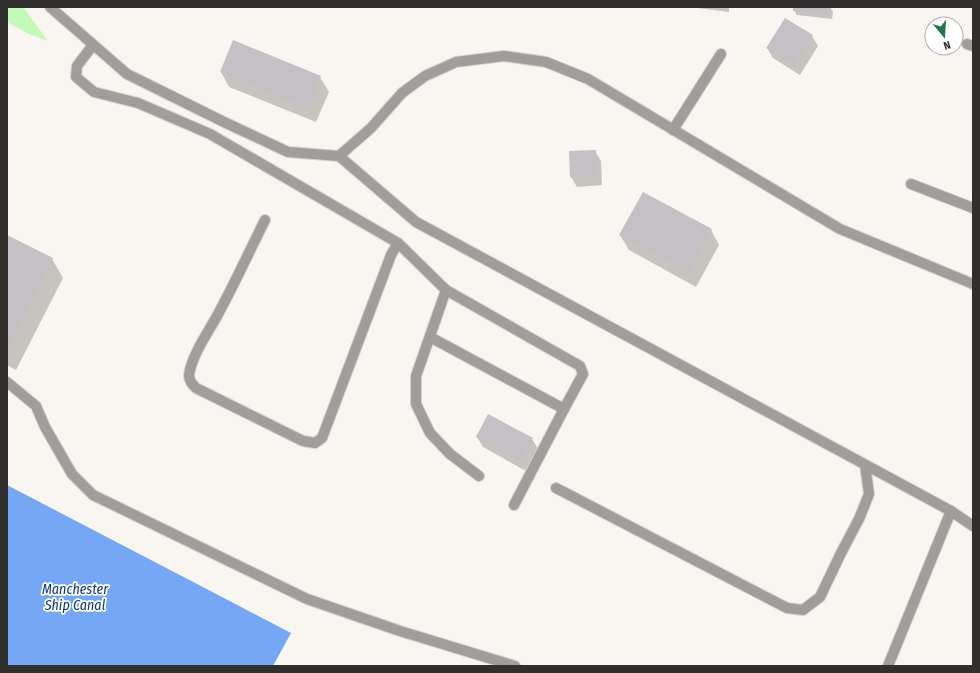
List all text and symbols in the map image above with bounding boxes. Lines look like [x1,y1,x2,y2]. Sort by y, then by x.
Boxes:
north arrow [924,16,964,56]
text: N [942,38,952,52]
water label: Manchester Ship Canal [42,581,109,614]

